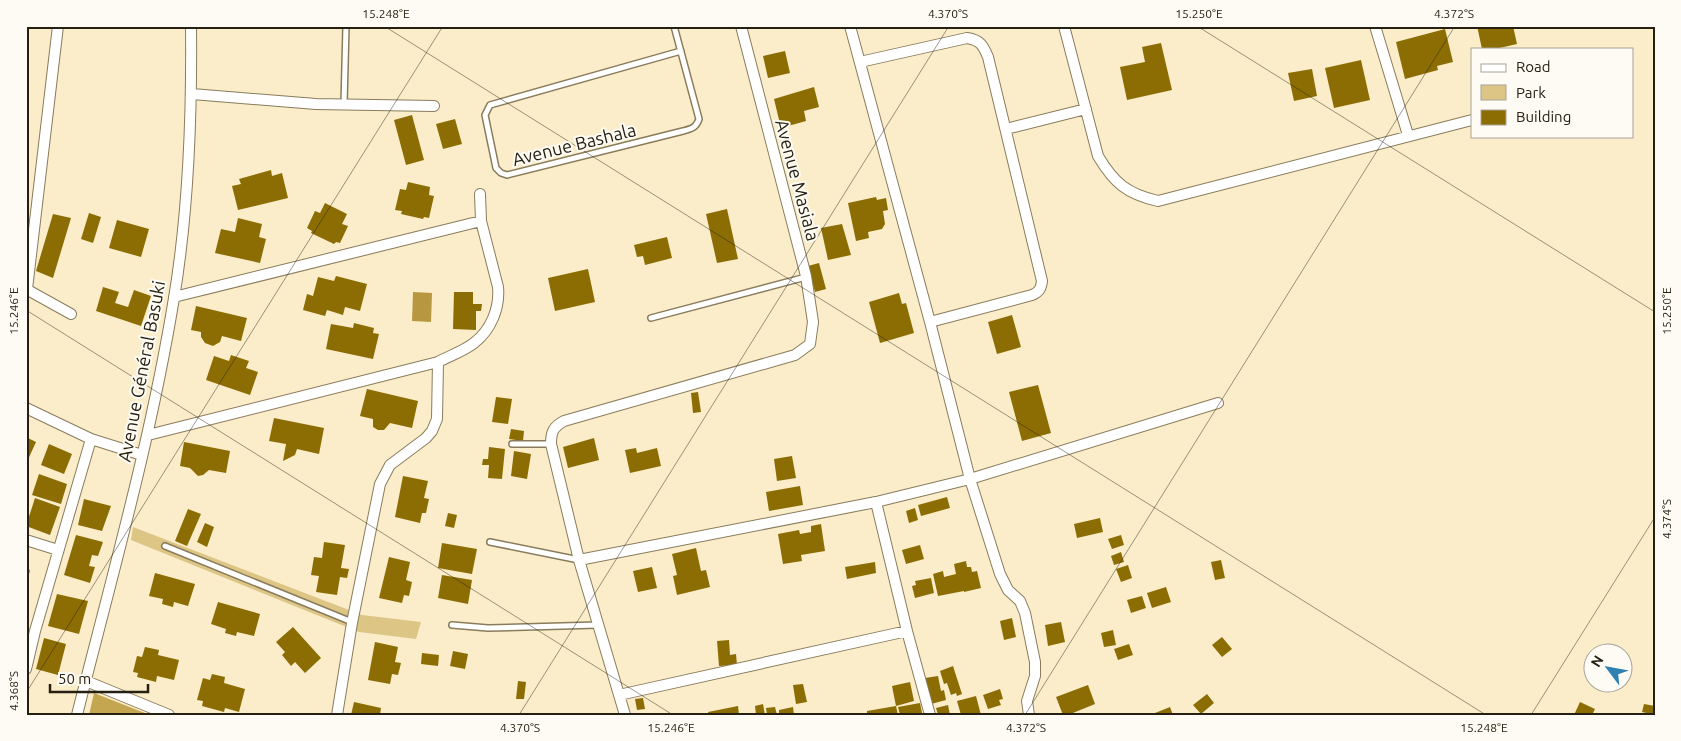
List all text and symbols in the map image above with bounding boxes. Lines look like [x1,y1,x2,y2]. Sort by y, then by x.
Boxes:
text: 15.248°E [362,7,410,20]
text: 4.370°S [928,7,968,20]
text: 15.250°E [1175,7,1223,20]
text: 4.372°S [1434,7,1474,20]
legend [1471,48,1634,138]
text: Road [1516,58,1551,75]
text: Park [1516,84,1546,101]
text: Building [1516,108,1571,125]
street label: Avenue Masiala [772,117,824,243]
street label: Avenue Bashala [510,119,638,169]
street label: Avenue Général Basuki [114,279,168,463]
text: 15.246°E [7,287,20,335]
text: 15.250°E [1660,287,1673,335]
text: 4.374°S [1660,499,1673,539]
north arrow [1584,644,1634,694]
text: N [1587,652,1607,670]
scale bar [50,661,148,693]
text: 50 m [58,670,91,687]
text: 4.368°S [7,671,20,711]
text: 4.370°S [500,721,540,734]
text: 15.246°E [647,721,695,734]
text: 4.372°S [1006,721,1046,734]
text: 15.248°E [1460,721,1508,734]

